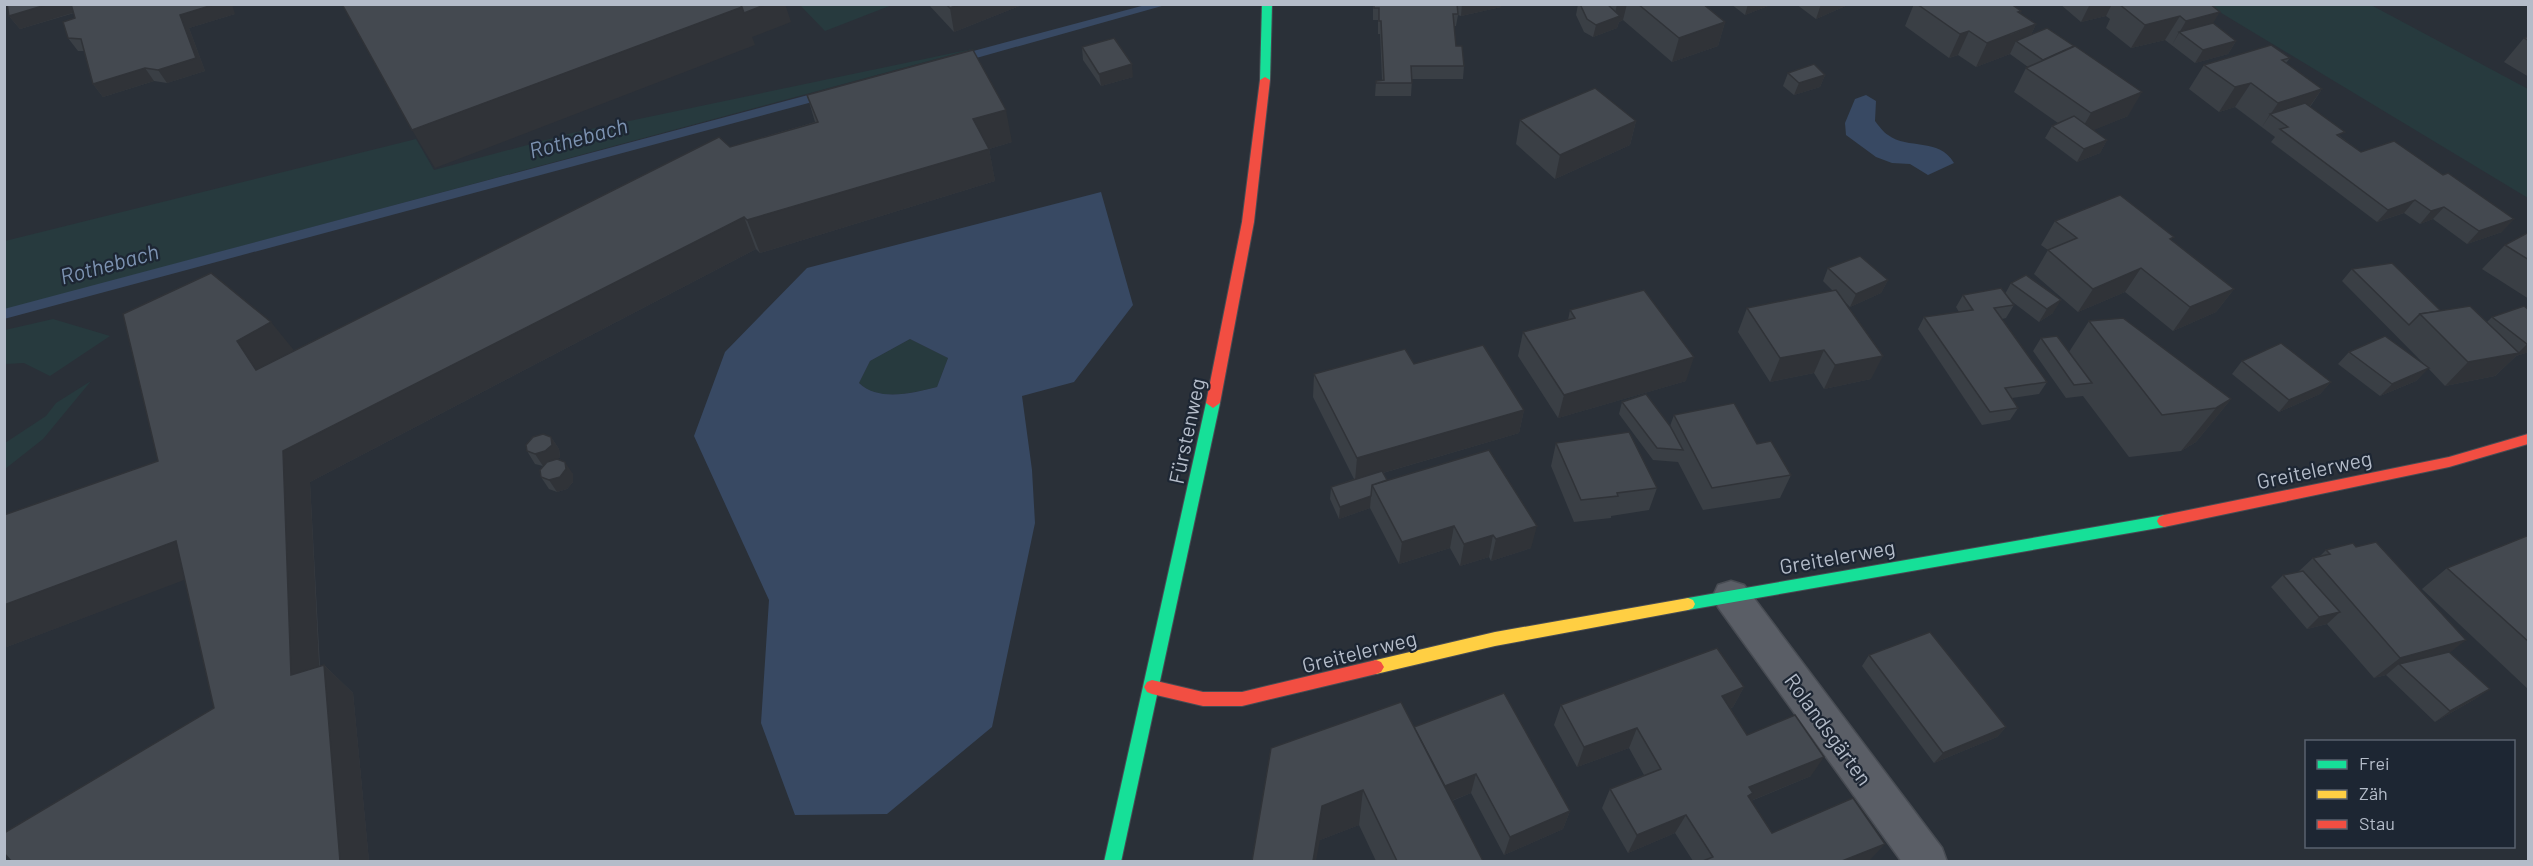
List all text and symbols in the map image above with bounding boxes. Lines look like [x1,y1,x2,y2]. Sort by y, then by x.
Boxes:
water label: Rothebach [526,111,630,163]
water label: Rothebach [57,237,161,289]
street label: Fürstenweg [1163,376,1209,486]
street label: Greitelerweg [2254,445,2374,493]
street label: Greitelerweg [1777,534,1897,578]
street label: Greitelerweg [1299,625,1419,677]
street label: Rolandsgärten [1780,668,1878,790]
legend [2305,740,2515,848]
text: Frei [2359,752,2390,774]
text: Zäh [2359,782,2388,804]
text: Stau [2359,812,2395,834]

